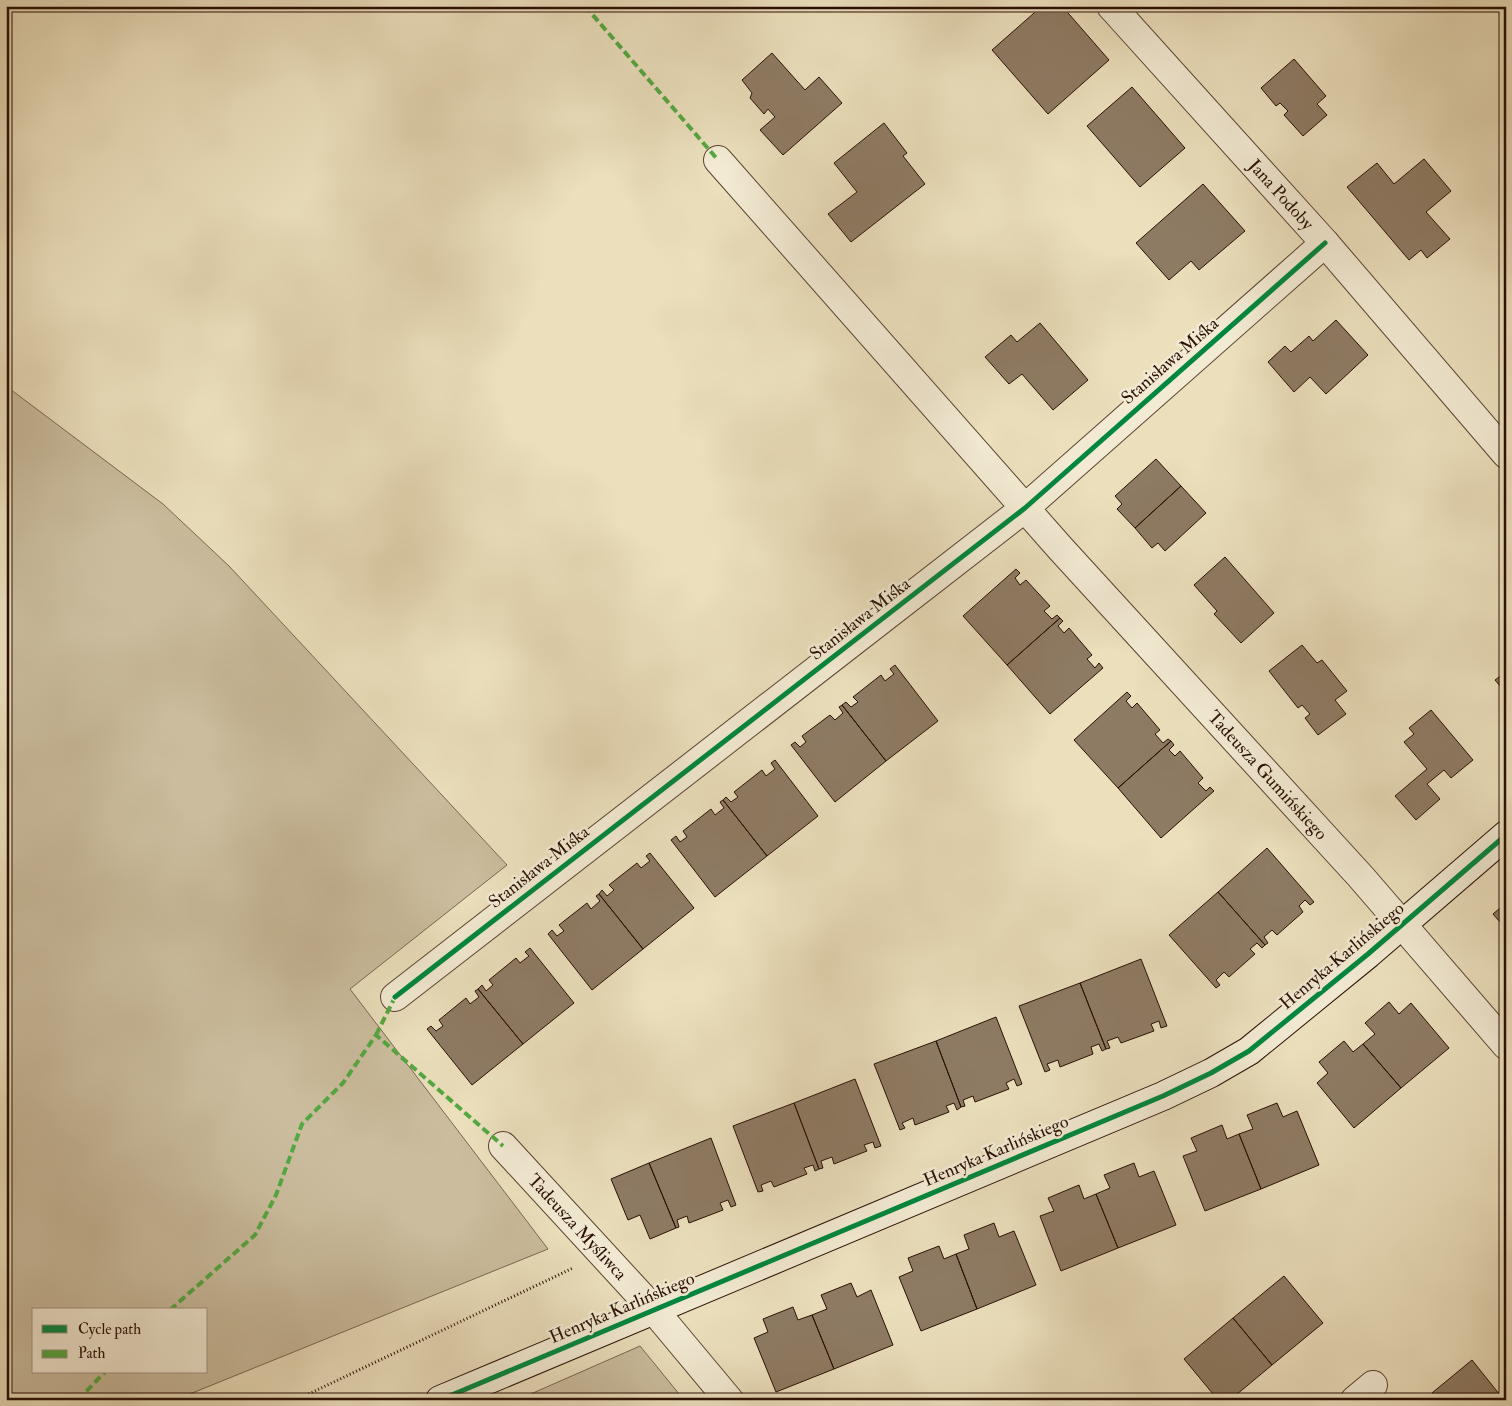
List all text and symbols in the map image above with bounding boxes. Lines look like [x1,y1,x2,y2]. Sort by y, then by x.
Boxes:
street label: Jana Podoby [1243,154,1320,236]
street label: Stanisława Miśka [1117,312,1224,410]
street label: Stanisława Miśka [805,572,916,666]
street label: Tadeusza Gumińskiego [1203,705,1333,845]
street label: Stanisława Miśka [484,820,595,914]
street label: Henryka Karlińskiego [1275,897,1409,1015]
street label: Henryka Karlińskiego [920,1110,1072,1192]
street label: Tadeusza Myśliwca [523,1169,633,1285]
street label: Henryka Karlińskiego [546,1267,698,1349]
legend [32,1308,208,1374]
text: Cycle path [78,1320,141,1340]
text: Path [78,1344,105,1363]

